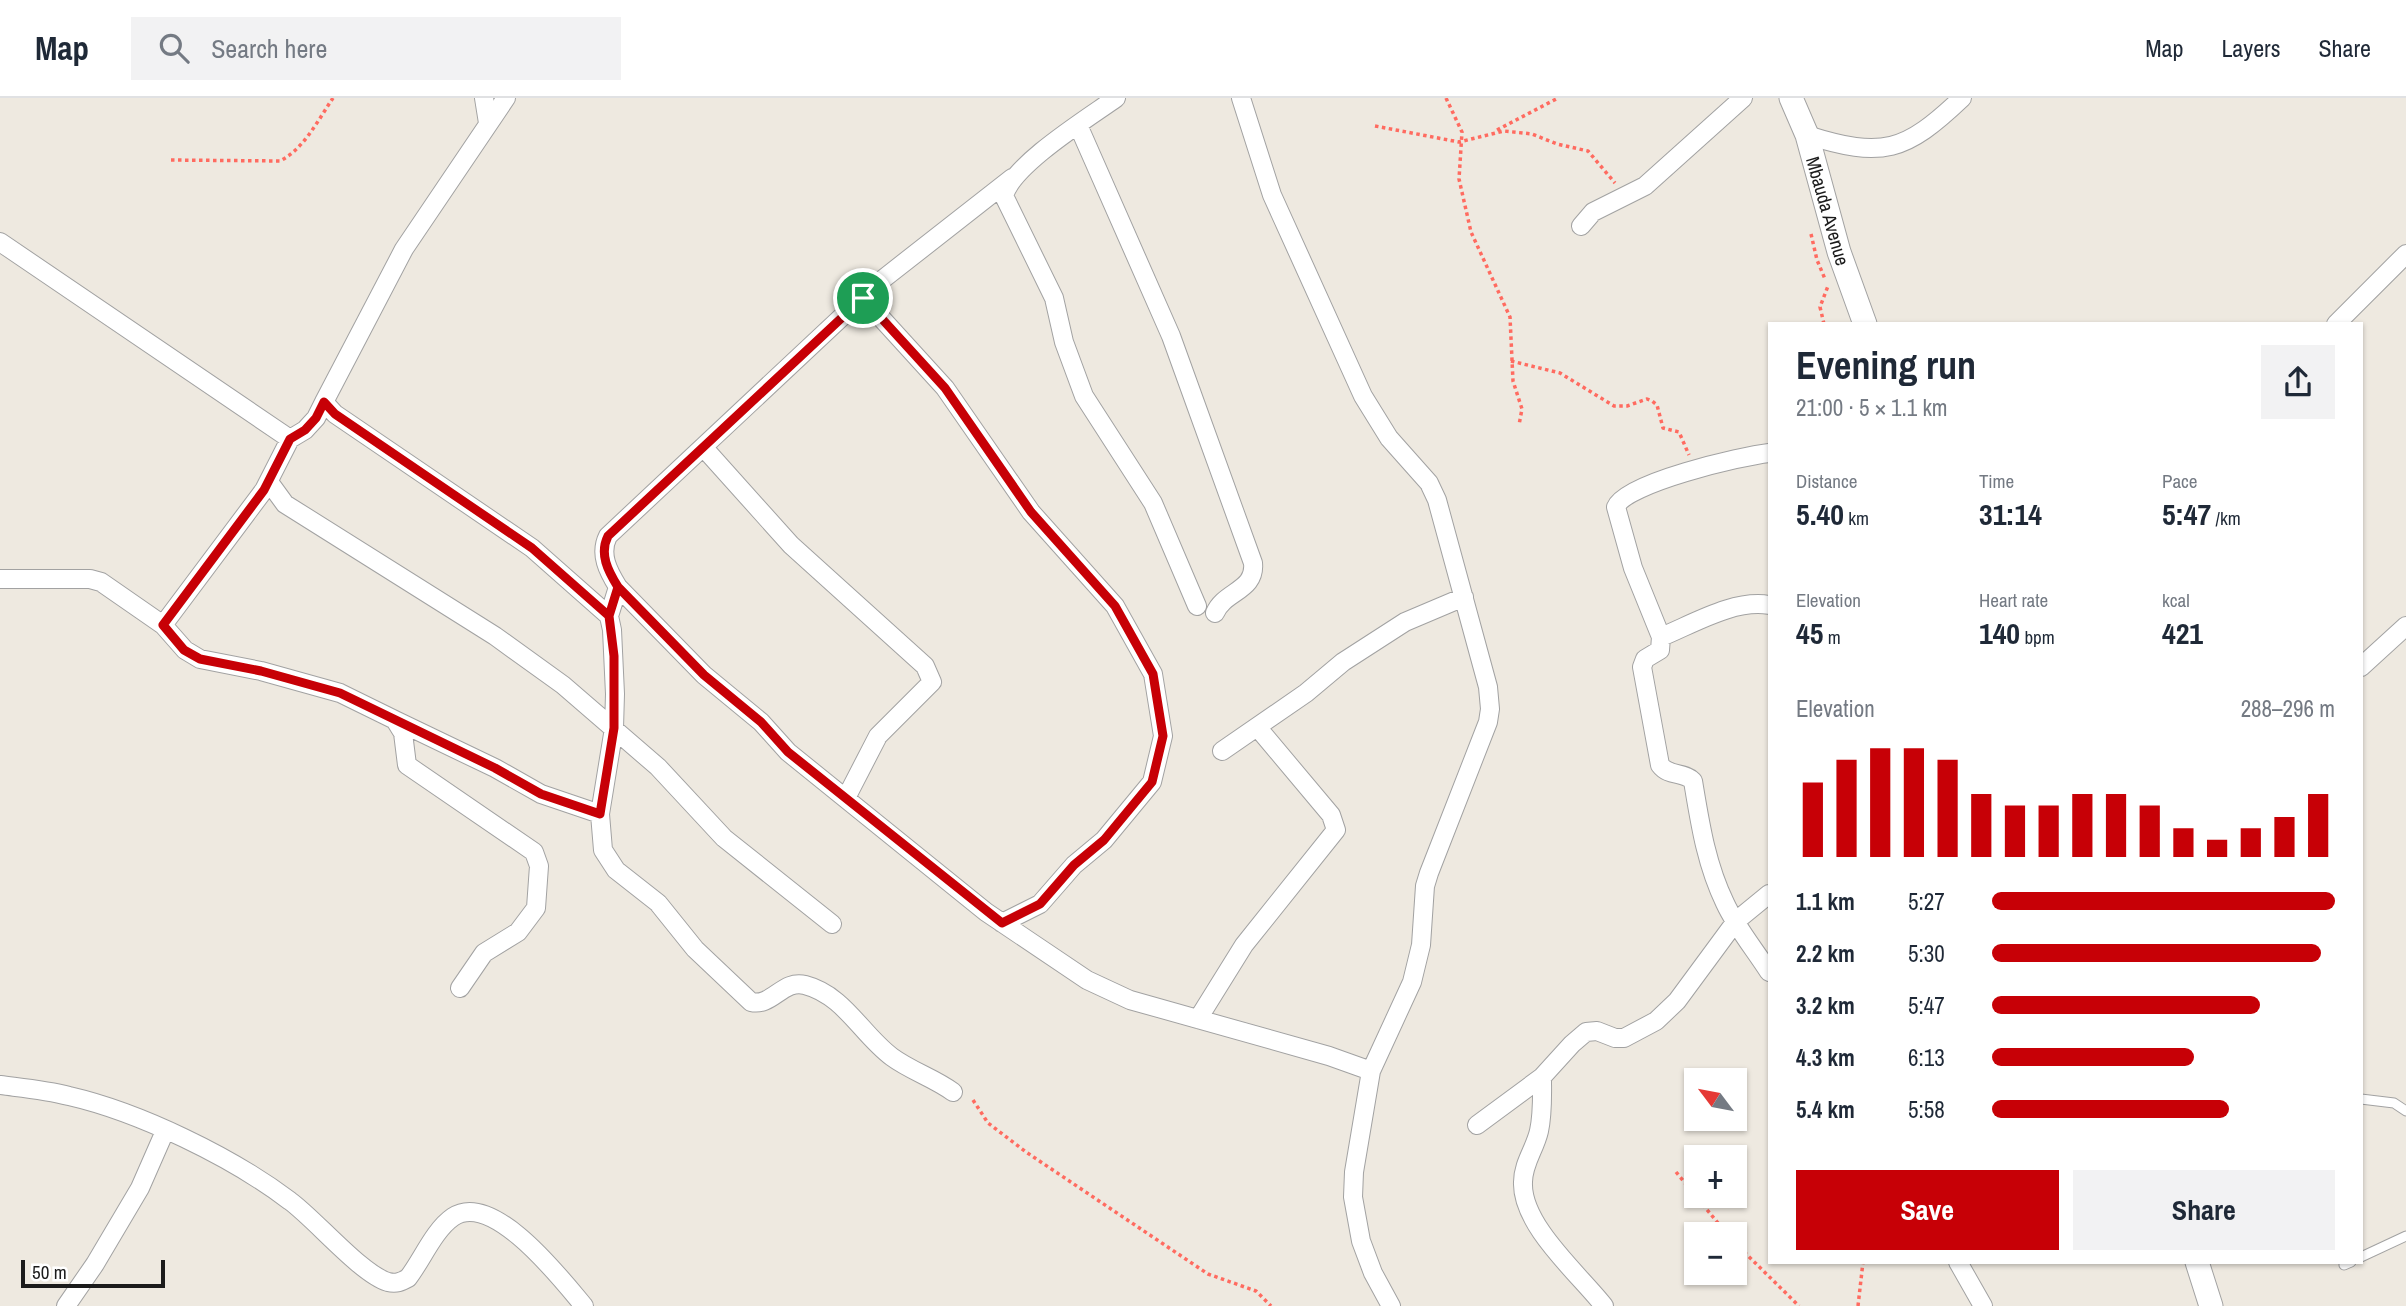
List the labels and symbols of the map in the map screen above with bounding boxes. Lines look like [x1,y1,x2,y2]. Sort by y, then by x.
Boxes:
street label: Mbauda Avenue [1800,153,1856,269]
pin [833,268,893,328]
north arrow [1684,1068,1746,1130]
scale bar [21,1257,164,1289]

